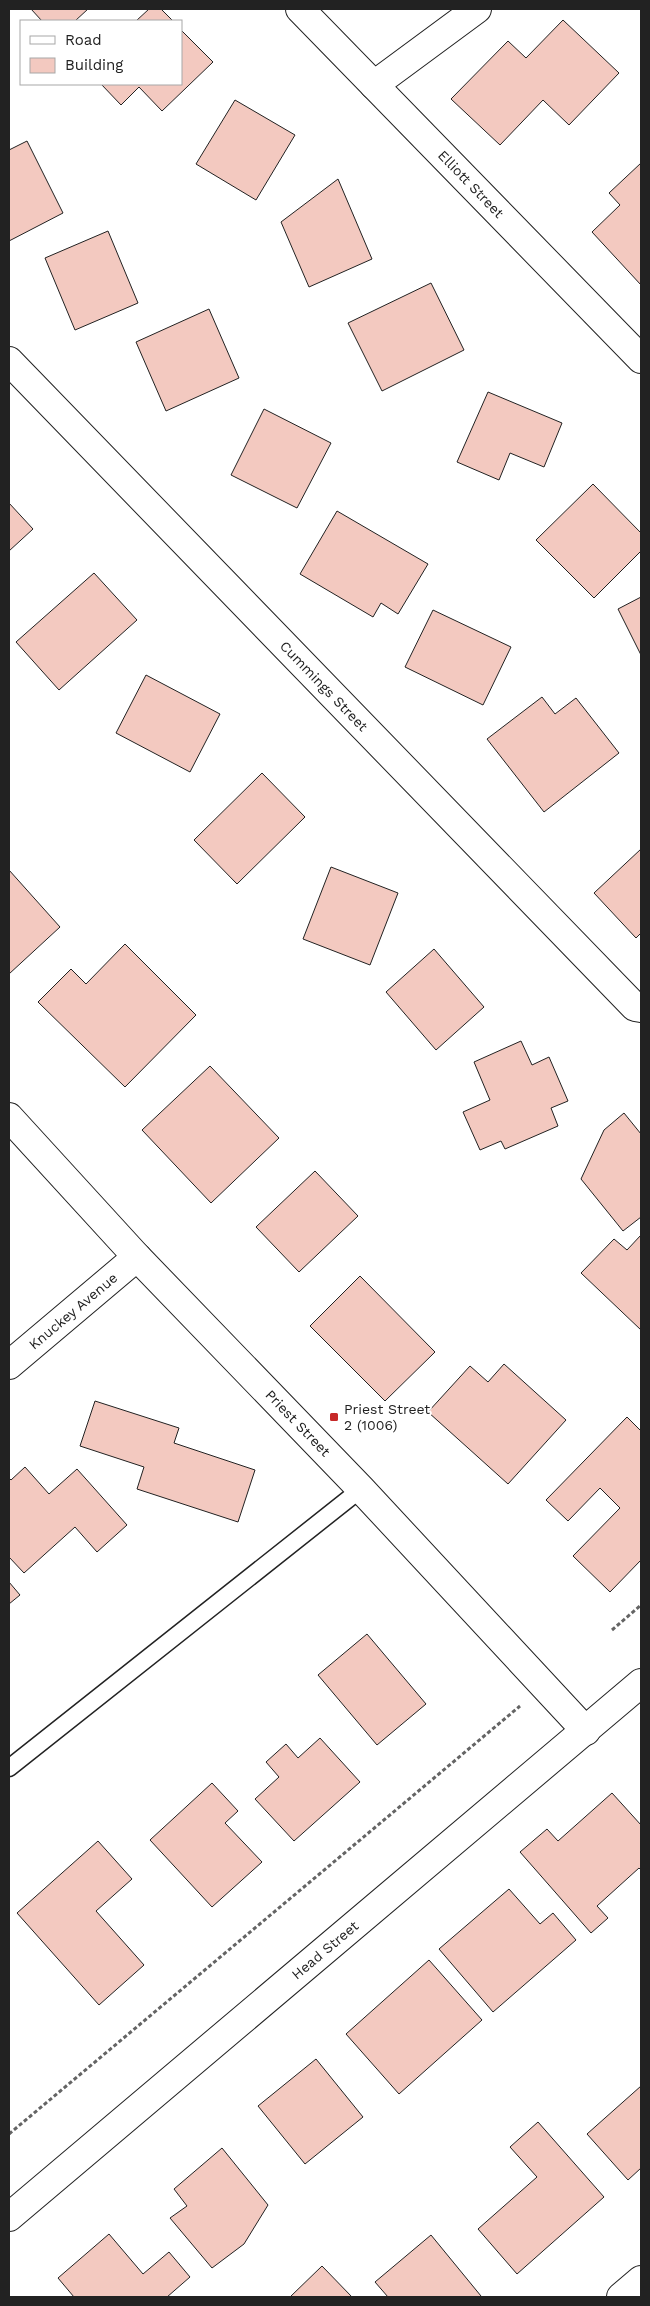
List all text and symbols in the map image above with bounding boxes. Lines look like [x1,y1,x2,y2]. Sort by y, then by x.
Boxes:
legend [20,20,182,85]
text: Road [65,31,102,49]
text: Building [65,56,123,74]
street label: Elliott Street [435,147,507,221]
street label: Cummings Street [277,638,371,734]
street label: Knuckey Avenue [26,1269,120,1353]
street label: Priest Street [262,1386,334,1460]
place label: Priest Street 2 (1006) [344,1401,430,1433]
marker: Priest Street 2 (1006) [328,1411,340,1423]
street label: Head Street [289,1917,362,1982]

